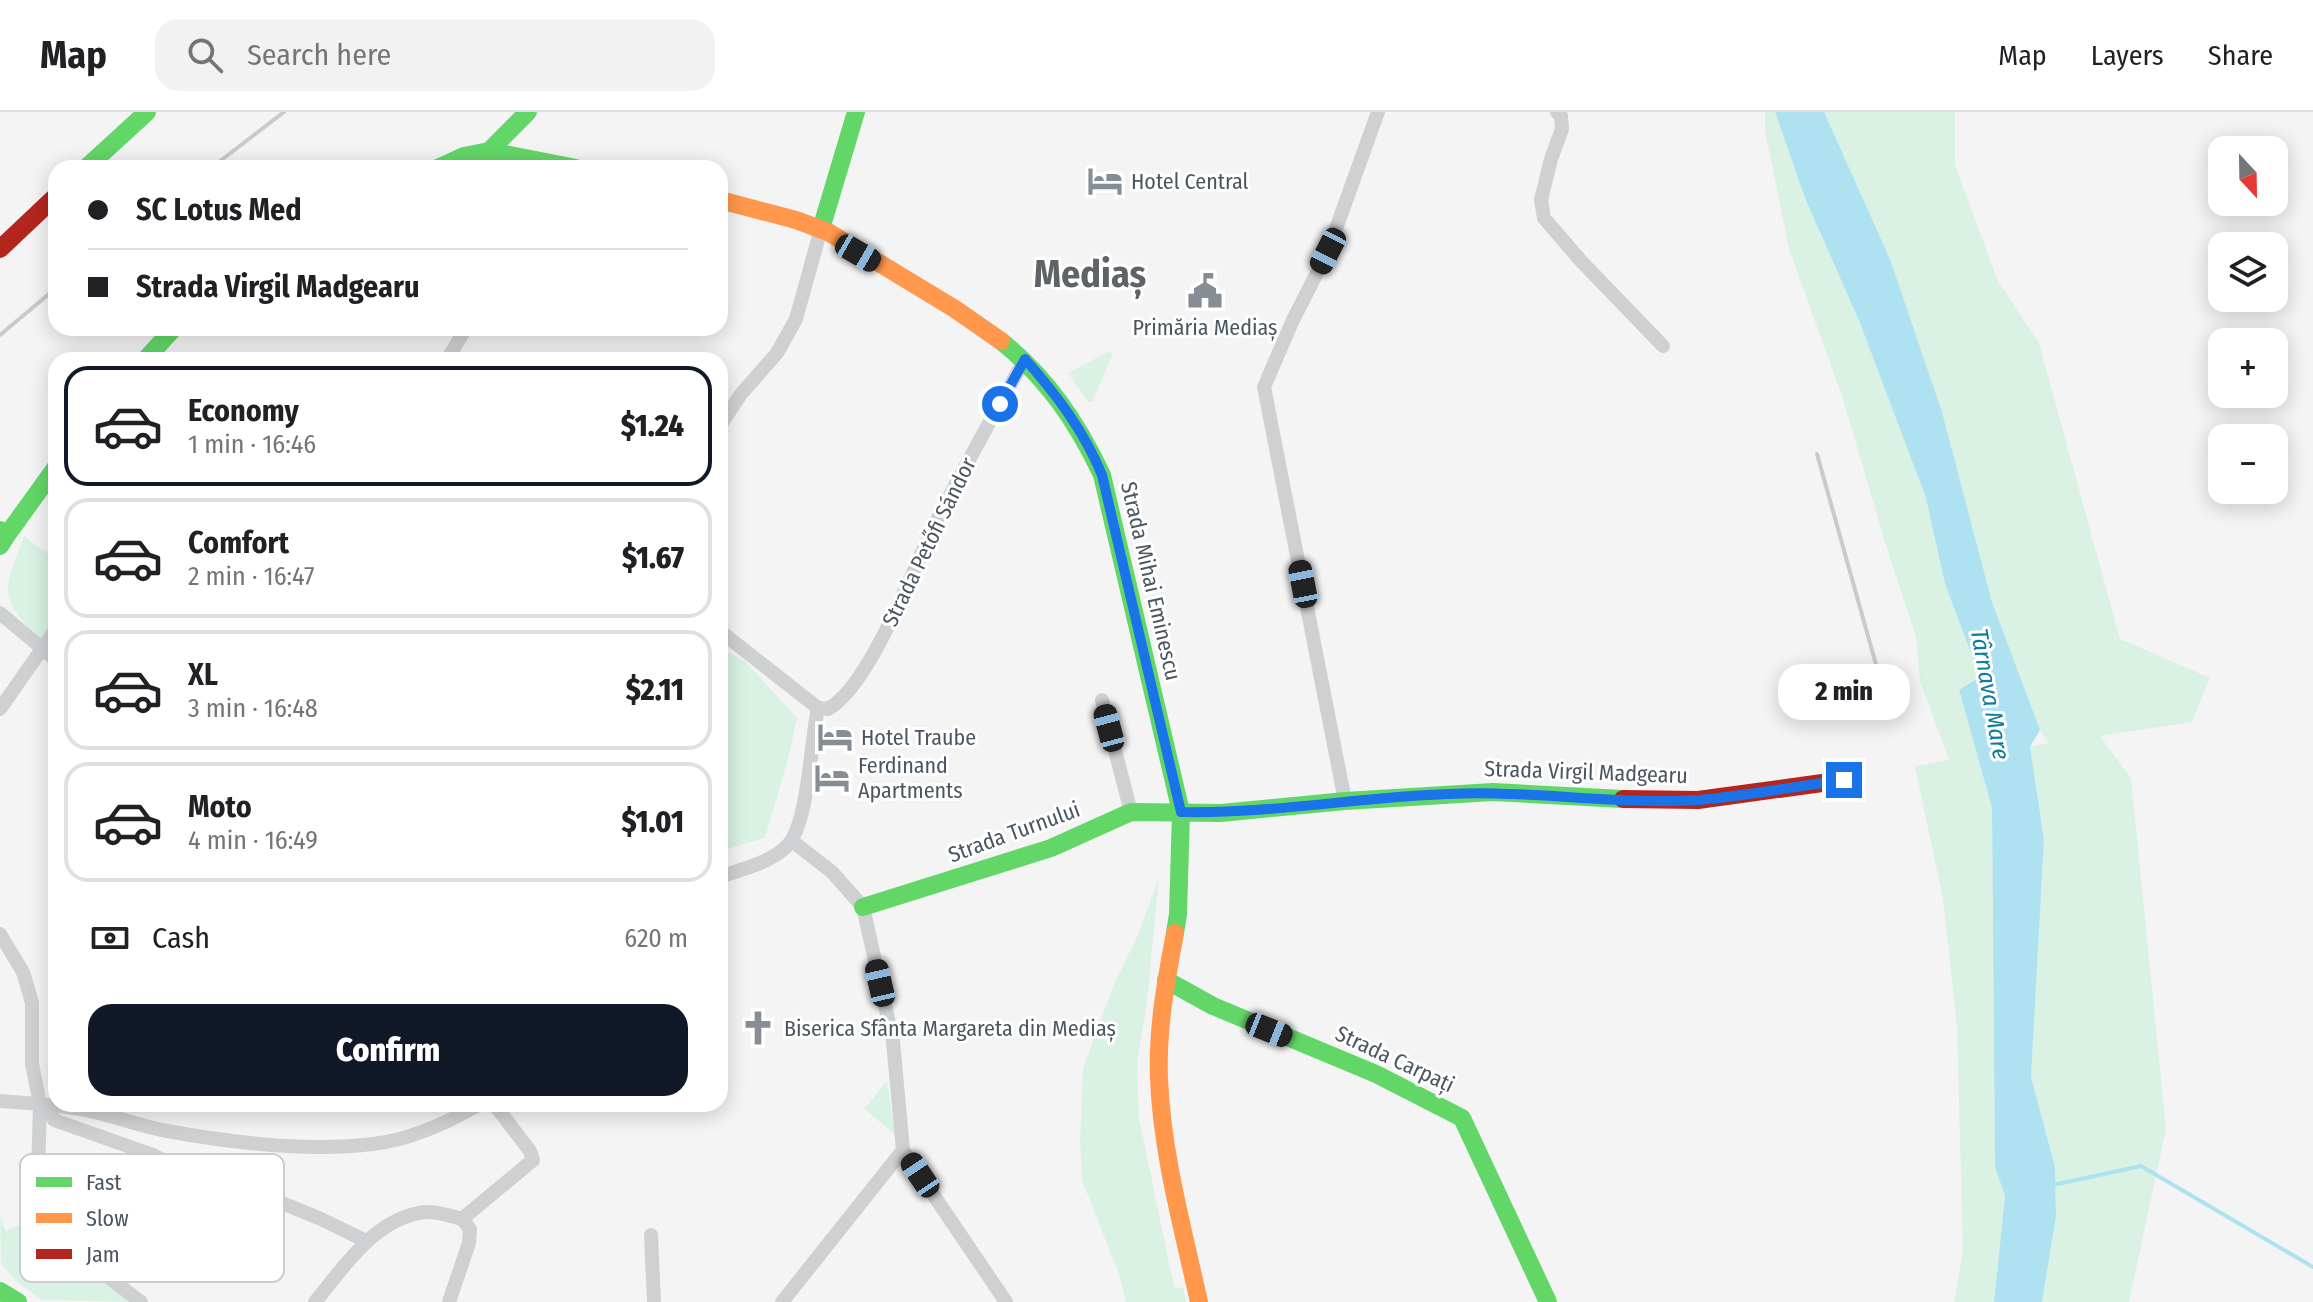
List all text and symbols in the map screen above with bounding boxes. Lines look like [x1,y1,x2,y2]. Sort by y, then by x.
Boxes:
search box [155,19,715,91]
text: Map [40,32,107,78]
icon: search [183,33,227,77]
text: Search here [247,37,391,73]
text: Map [1998,39,2047,72]
text: Layers [2091,39,2164,72]
text: Share [2208,39,2273,72]
north arrow [2208,136,2288,216]
map controls [2208,136,2288,504]
hotel icon: Hotel Central [1086,162,1124,200]
place label: Hotel Central [1131,168,1249,195]
text: SC Lotus Med [136,192,302,228]
car [1306,224,1350,278]
car [831,231,885,275]
button: layers [2208,232,2288,312]
district label: Mediaș [1034,251,1147,299]
text: Strada Virgil Madgearu [136,269,420,305]
public building icon: Primăria Mediaș [1186,272,1224,310]
place label: Primăria Mediaș [1132,314,1278,341]
button: + [2208,328,2288,408]
route start [982,386,1018,422]
icon: car [92,390,164,462]
text: Economy [188,393,299,429]
text: $1.24 [621,408,684,444]
button: − [2208,424,2288,504]
text: 1 min · 16:46 [188,429,316,460]
street label: Strada Petőfi Sándor [876,453,982,631]
street label: Strada Mihai Eminescu [1115,479,1187,683]
icon: car [92,522,164,594]
text: Comfort [188,525,289,561]
text: $1.67 [622,540,684,576]
car [1287,558,1319,610]
text: 2 min · 16:47 [188,561,315,592]
water label: Târnava Mare [1965,626,2015,762]
icon: car [92,654,164,726]
text: XL [188,657,218,693]
callout: 2 min [1778,664,1910,720]
text: $2.11 [626,672,684,708]
text: 2 min [1815,676,1873,707]
text: 3 min · 16:48 [188,693,318,724]
car [1091,702,1127,754]
hotel icon: Hotel Traube [816,718,854,756]
place label: Hotel Traube [861,724,976,751]
place label: Ferdinand Apartments [858,752,963,804]
street label: Strada Virgil Madgearu [1484,755,1688,789]
hotel icon: Ferdinand Apartments [813,759,851,797]
route end [1826,762,1862,798]
icon: car [92,786,164,858]
text: Moto [188,789,252,825]
street label: Strada Turnului [945,796,1083,868]
text: $1.01 [622,804,684,840]
text: 4 min · 16:49 [188,825,318,856]
icon: cash [88,916,132,960]
text: Cash [152,920,210,956]
text: 620 m [624,923,688,954]
car [863,957,897,1009]
button: Confirm [88,1004,688,1096]
church icon: Biserica Sfânta Margareta din Mediaș [739,1009,777,1047]
car [1242,1010,1296,1050]
place label: Biserica Sfânta Margareta din Mediaș [784,1015,1116,1042]
street label: Strada Carpați [1331,1020,1459,1098]
car [897,1148,943,1202]
legend [20,1154,284,1282]
text: Fast [86,1169,122,1196]
text: Slow [86,1205,129,1232]
text: Jam [86,1241,120,1268]

